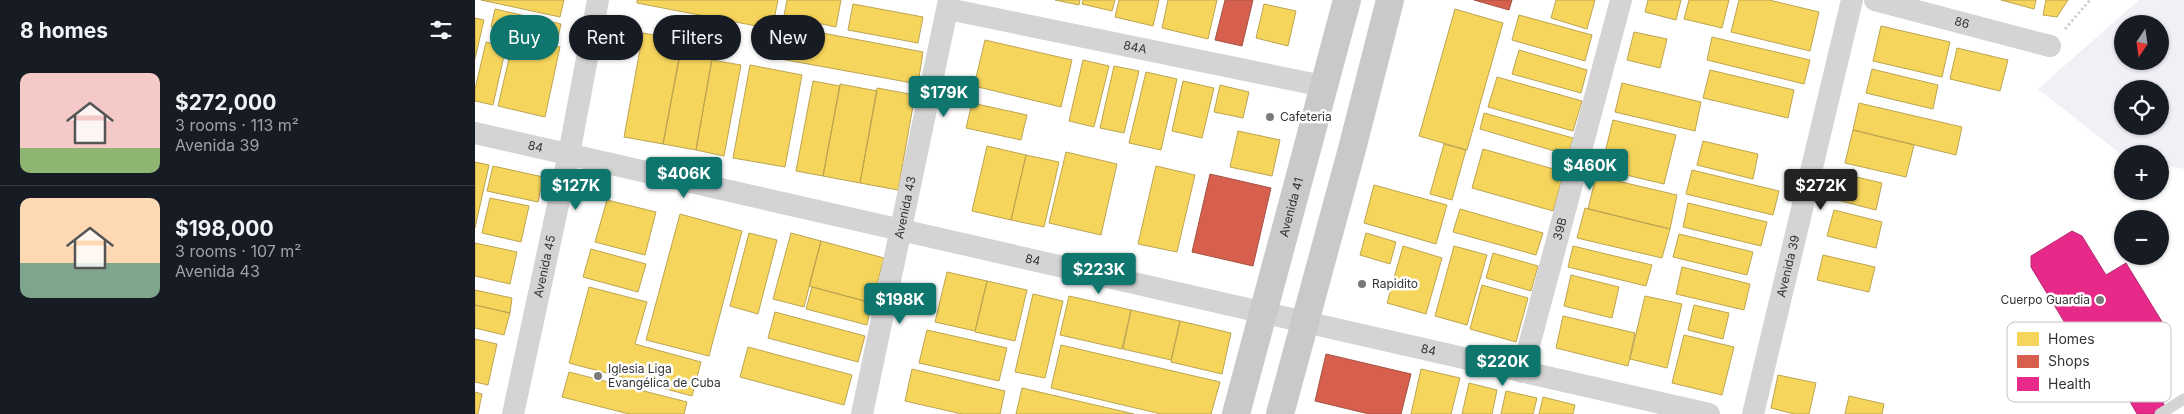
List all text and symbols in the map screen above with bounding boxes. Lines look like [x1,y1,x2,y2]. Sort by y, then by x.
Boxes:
street label: 86 [1953,13,1971,32]
chip: Buy [490,15,559,60]
chip: Rent [569,15,643,60]
chip: Filters [653,15,741,60]
chip: New [751,15,825,60]
north arrow [2114,15,2169,70]
map controls [2114,15,2169,265]
icon: filters [427,16,455,44]
text: 8 homes [20,18,108,43]
street label: 84A [1122,37,1148,57]
pin: $179K [909,76,979,118]
button: locate [2114,80,2169,135]
text: $179K [920,82,968,102]
text: $272,000 [175,90,276,115]
icon: home [60,93,120,153]
place label: Cafeteria [1280,109,1332,124]
marker: Cafeteria [1264,111,1276,123]
text: 3 rooms · 113 m² [175,115,299,135]
text: Avenida 39 [175,135,259,155]
street label: 84 [526,137,545,155]
button: + [2114,145,2169,200]
pin: $460K [1555,148,1625,191]
text: $460K [1563,155,1617,175]
pin: $406K [649,156,719,199]
text: $406K [657,163,711,183]
pin: $127K [541,168,611,211]
pin: $272K [1786,168,1856,211]
text: $127K [552,175,600,195]
street label: Avenida 43 [891,175,919,240]
text: $272K [1795,175,1847,195]
street label: Avenida 41 [1276,176,1306,239]
button: − [2114,210,2169,265]
text: $198,000 [175,216,274,241]
street label: 39B [1549,216,1570,242]
icon: home [60,218,120,278]
street label: Avenida 45 [530,234,558,299]
street label: Avenida 39 [1773,234,1803,299]
text: 3 rooms · 107 m² [175,241,301,261]
street label: 84 [1024,251,1042,269]
pin: $223K [1064,252,1134,295]
text: $223K [1073,259,1125,279]
text: Avenida 43 [175,261,260,281]
place label: Rapidito [1372,276,1418,291]
marker: Rapidito [1356,278,1368,290]
pin: $198K [865,282,935,325]
text: $198K [875,289,925,309]
place label: Cuerpo Guardia [2000,292,2090,307]
marker: Cuerpo Guardia [2094,294,2106,306]
legend [2007,322,2171,402]
text: Homes [2048,330,2095,347]
street label: 84 [1420,341,1438,359]
pin: $220K [1468,344,1538,387]
text: $220K [1477,351,1529,371]
text: Shops [2048,352,2090,369]
place label: Iglesia Liga Evangélica de Cuba [608,361,721,390]
marker: Iglesia Liga Evangélica de Cuba [592,370,604,382]
text: Health [2048,375,2091,392]

